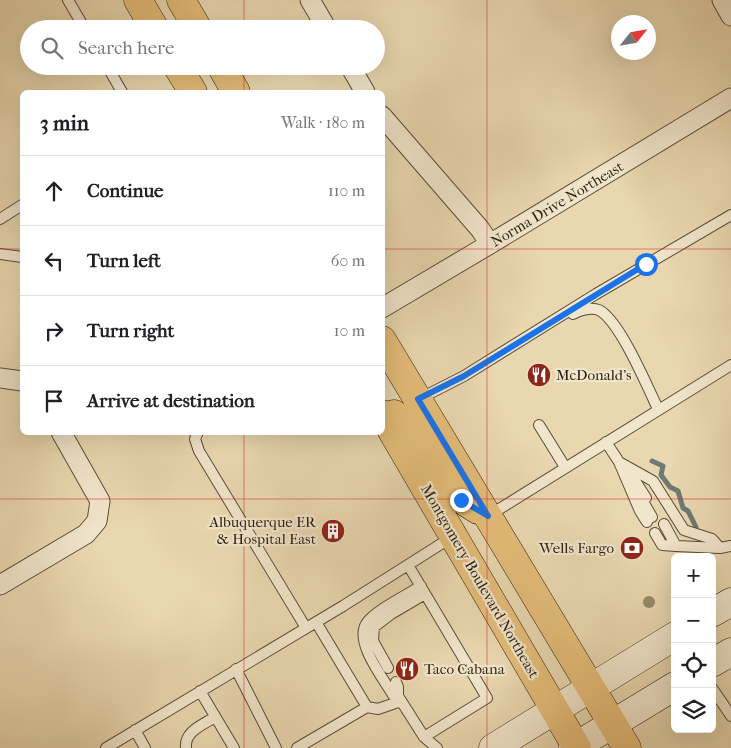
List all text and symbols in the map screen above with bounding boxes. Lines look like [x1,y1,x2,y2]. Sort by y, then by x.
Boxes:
north arrow [611,15,656,60]
search box [20,20,385,75]
icon: search [38,34,66,62]
text: Search here [78,37,174,59]
text: 3 min [40,111,89,135]
text: Walk · 180 m [281,113,365,132]
street label: Norma Drive Northeast [487,157,627,251]
icon: ahead [40,177,68,205]
text: Continue [87,180,163,202]
text: 110 m [328,181,365,200]
icon: left [40,247,68,275]
text: Turn left [87,250,161,272]
text: 60 m [331,251,365,270]
route start [635,253,658,276]
icon: right [40,317,68,345]
text: Turn right [87,320,174,342]
text: 10 m [334,321,365,340]
restaurant icon: McDonald's [526,362,552,388]
place label: McDonald's [556,366,632,384]
icon: arrive [40,387,68,415]
text: Arrive at destination [87,390,255,412]
street label: Montgomery Boulevard Northeast [417,481,543,682]
route end [450,489,473,512]
place label: Albuquerque ER & Hospital East [208,513,317,548]
building icon: Albuquerque ER & Hospital East [320,518,346,544]
bank icon: Wells Fargo [619,535,645,561]
place label: Wells Fargo [538,539,614,557]
map controls [671,553,716,733]
button: + [671,553,716,598]
button: − [671,598,716,643]
button: locate [671,643,716,688]
restaurant icon: Taco Cabana [394,656,420,682]
place label: Taco Cabana [424,660,506,678]
button: layers [671,688,716,733]

